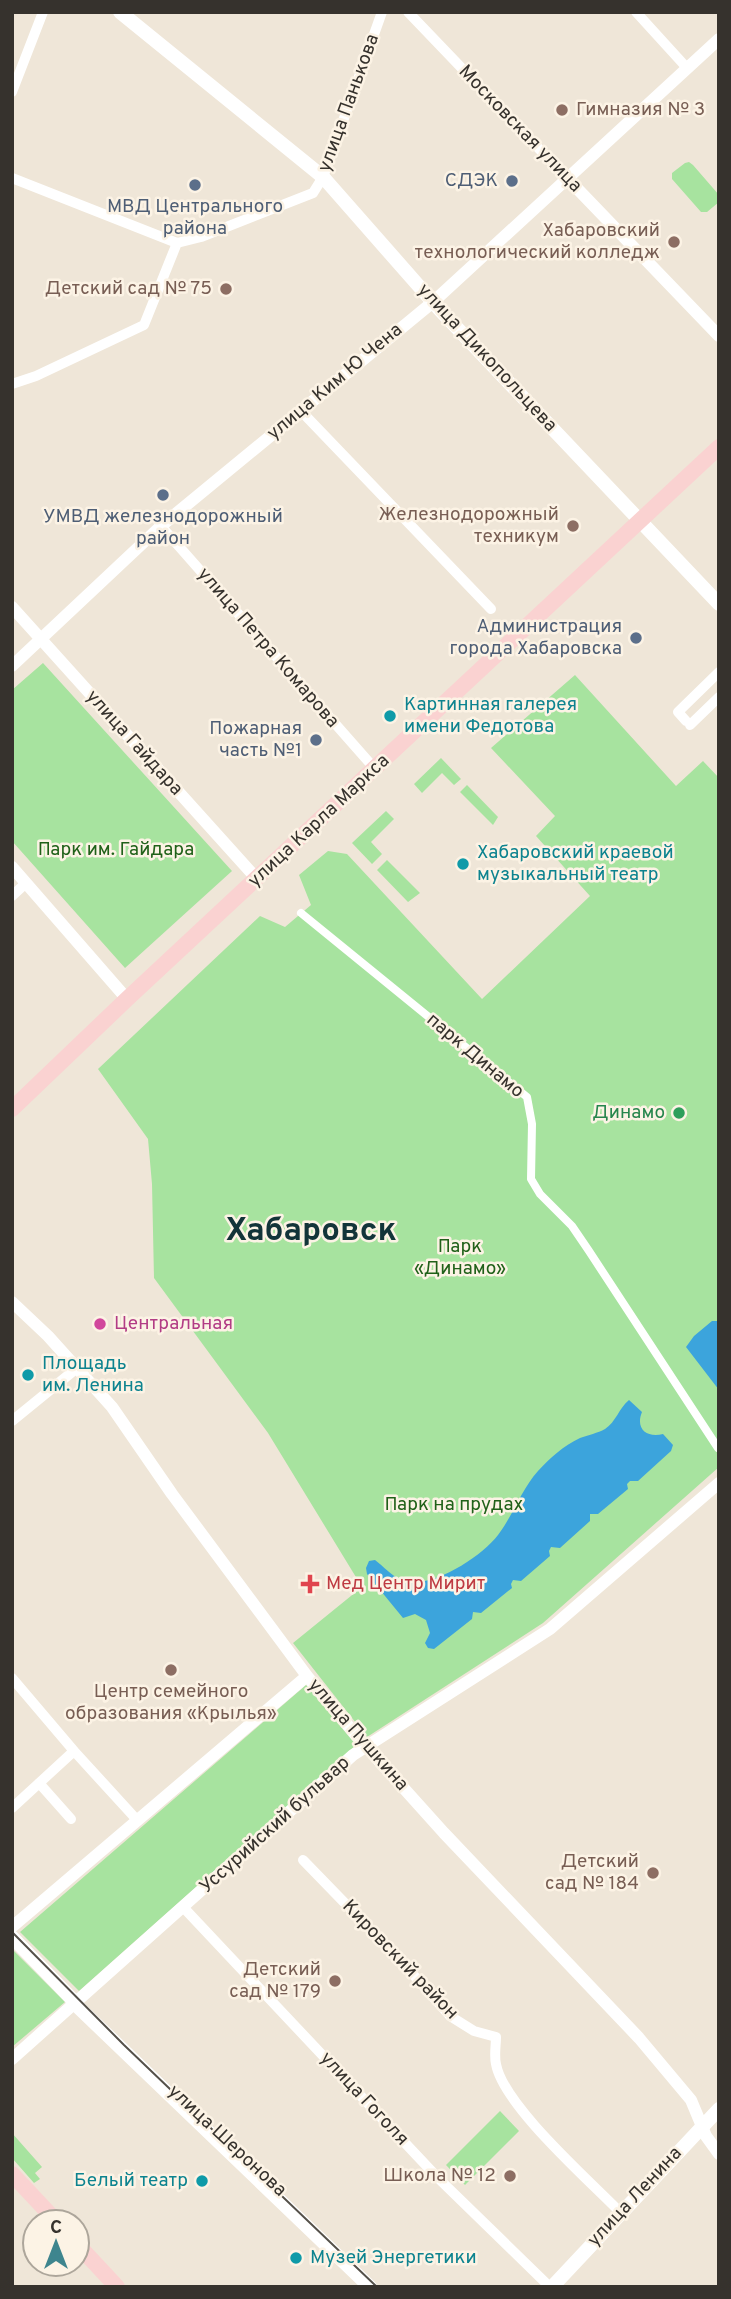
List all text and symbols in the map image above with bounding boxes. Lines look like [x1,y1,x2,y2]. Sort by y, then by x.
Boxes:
street label: улица Панькова [313,31,385,175]
street label: Московская улица [453,60,587,198]
place label: Гимназия № 3 [576,98,705,122]
marker: Гимназия № 3 [554,102,570,118]
place label: СДЭК [445,169,498,193]
marker: СДЭК [504,173,520,189]
marker: МВД Центрального района [187,177,203,193]
place label: МВД Центрального района [107,195,283,241]
place label: Хабаровский технологический колледж [415,219,660,265]
marker: Хабаровский технологический колледж [666,234,682,250]
place label: Детский сад № 75 [45,277,212,301]
street label: улица Дикопольцева [412,279,562,437]
marker: Детский сад № 75 [218,281,234,297]
street label: улица Ким Ю Чена [262,318,408,446]
marker: УМВД железнодорожный район [155,487,171,503]
place label: Железнодорожный техникум [379,503,559,549]
place label: УМВД железнодорожный район [43,505,283,551]
marker: Железнодорожный техникум [565,518,581,534]
street label: улица Петра Комарова [192,563,344,733]
place label: Администрация города Хабаровска [450,615,622,661]
marker: Администрация города Хабаровска [628,630,644,646]
street label: улица Гайдара [80,685,188,801]
place label: Картинная галерея имени Федотова [404,693,577,739]
marker: Картинная галерея имени Федотова [382,708,398,724]
place label: Пожарная часть №1 [209,717,302,763]
marker: Пожарная часть №1 [308,732,324,748]
street label: улица Карла Маркса [243,749,395,893]
park label: Парк им. Гайдара [38,838,194,862]
place label: Хабаровский краевой музыкальный театр [477,841,674,887]
marker: Хабаровский краевой музыкальный театр [455,856,471,872]
street label: парк Динамо [421,1008,529,1104]
place label: Динамо [592,1101,665,1125]
marker: Динамо [671,1105,687,1121]
district label: Хабаровск [225,1211,397,1253]
park label: Парк «Динамо» [414,1235,506,1281]
place label: Центральная [114,1312,233,1336]
marker: Центральная [92,1316,108,1332]
place label: Площадь им. Ленина [42,1352,144,1398]
marker: Площадь им. Ленина [20,1367,36,1383]
park label: Парк на прудах [385,1493,524,1517]
place label: Мед Центр Мирит [326,1572,486,1596]
marker: Мед Центр Мирит [300,1574,320,1594]
marker: Центр семейного образования «Крылья» [163,1662,179,1678]
street label: улица Пушкина [303,1674,413,1796]
place label: Центр семейного образования «Крылья» [65,1680,277,1726]
street label: Уссурийский бульвар [195,1751,355,1899]
place label: Детский сад № 184 [545,1850,639,1896]
marker: Детский сад № 184 [645,1865,661,1881]
street label: Кировский район [337,1895,463,2025]
place label: Детский сад № 179 [229,1958,321,2004]
marker: Детский сад № 179 [327,1973,343,1989]
street label: улица Гоголя [314,2047,414,2151]
street label: улица Шеронова [163,2080,291,2202]
street label: улица Ленина [583,2142,687,2252]
place label: Школа № 12 [383,2164,496,2188]
marker: Школа № 12 [502,2168,518,2184]
place label: Белый театр [74,2169,188,2193]
marker: Белый театр [194,2173,210,2189]
north arrow [21,2208,91,2278]
text: С [50,2216,62,2240]
place label: Музей Энергетики [310,2246,477,2270]
marker: Музей Энергетики [288,2250,304,2266]

